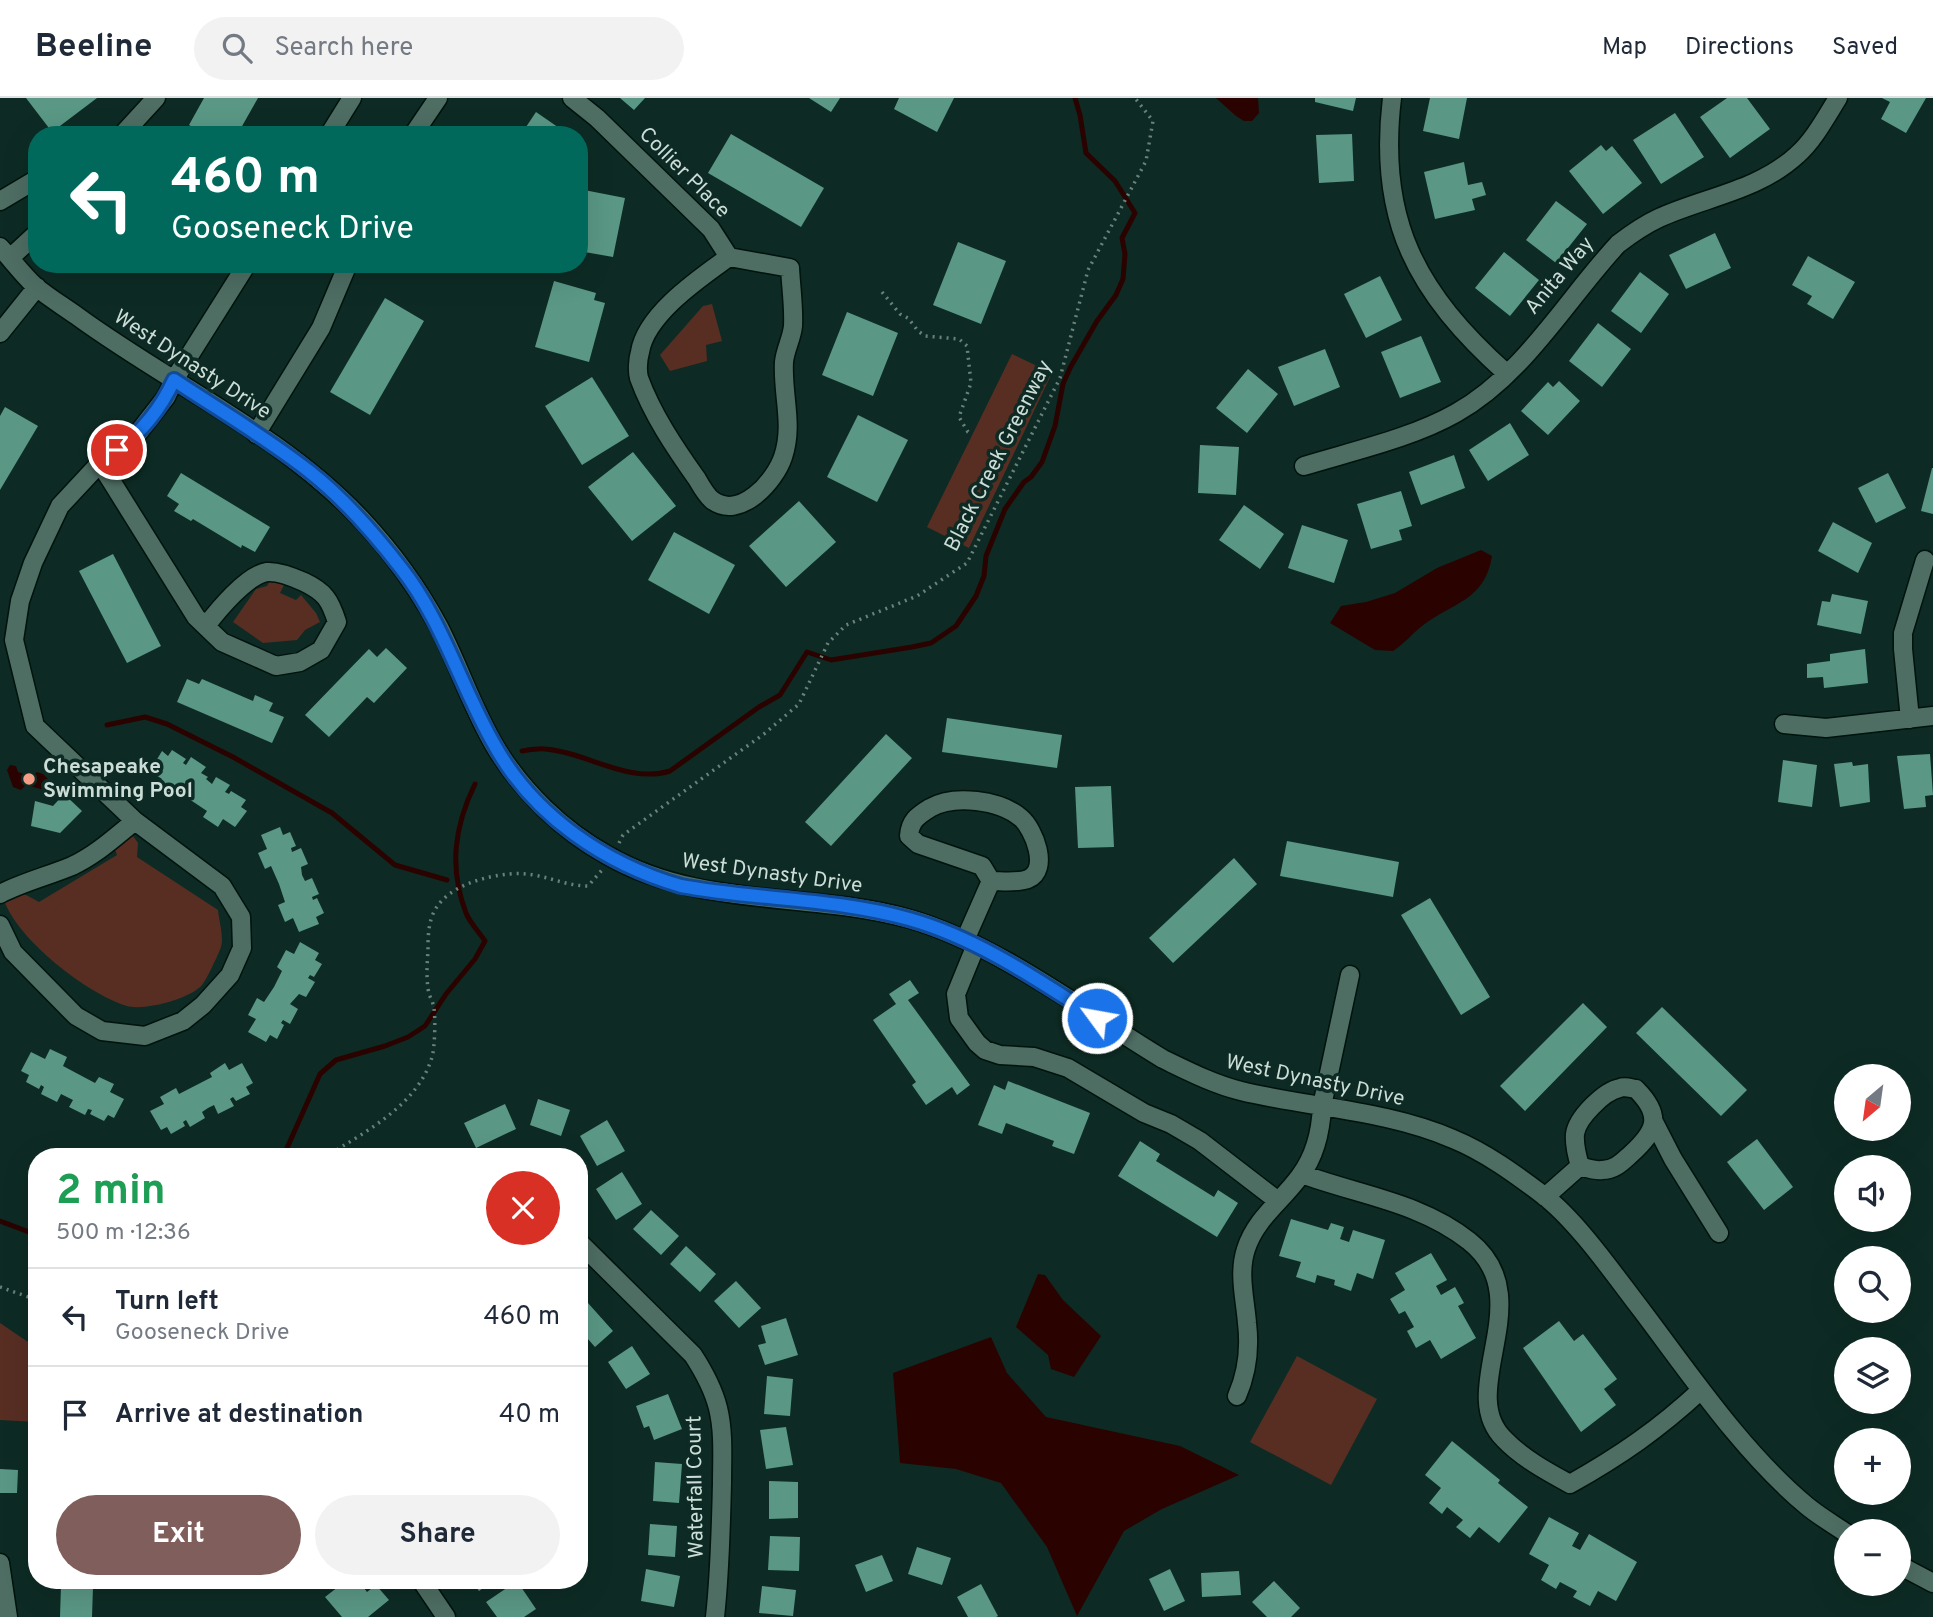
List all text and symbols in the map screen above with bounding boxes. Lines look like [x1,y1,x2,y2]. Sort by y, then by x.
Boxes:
search box [194,17,684,80]
text: Beeline [35,27,152,69]
icon: search [218,29,256,67]
text: Search here [274,32,413,65]
text: Map [1602,33,1647,63]
text: Directions [1685,33,1794,63]
text: Saved [1832,33,1898,63]
street label: Collier Place [633,122,735,224]
text: 460 m [171,149,320,211]
icon: left [56,154,147,245]
text: Gooseneck Drive [171,210,414,250]
street label: Anita Way [1519,231,1601,321]
street label: West Dynasty Drive [108,304,276,426]
street label: Black Creek Greenway [939,356,1059,556]
pin [87,420,147,480]
icon: arrive [98,431,136,469]
place label: Chesapeake Swimming Pool [43,754,193,805]
marker: Chesapeake Swimming Pool [21,771,37,787]
street label: West Dynasty Drive [680,848,864,900]
position arrow [1060,981,1134,1055]
street label: West Dynasty Drive [1223,1049,1407,1113]
north arrow [1834,1064,1911,1141]
map controls [1834,1064,1911,1596]
button: sound [1834,1155,1911,1232]
text: 2 min [56,1166,166,1219]
button: close [486,1171,560,1245]
text: 500 m · 12:36 [56,1219,191,1248]
button: search [1834,1246,1911,1323]
text: Turn left [115,1286,219,1319]
icon: left [56,1298,94,1336]
text: 460 m [484,1301,560,1334]
text: Gooseneck Drive [115,1319,289,1348]
button: layers [1834,1337,1911,1414]
icon: arrive [56,1396,94,1434]
text: Arrive at destination [115,1399,363,1432]
text: 40 m [499,1399,560,1432]
street label: Waterfall Court [681,1415,711,1559]
button: + [1834,1428,1911,1505]
button: Exit [56,1495,301,1575]
button: Share [315,1495,560,1575]
button: − [1834,1519,1911,1596]

